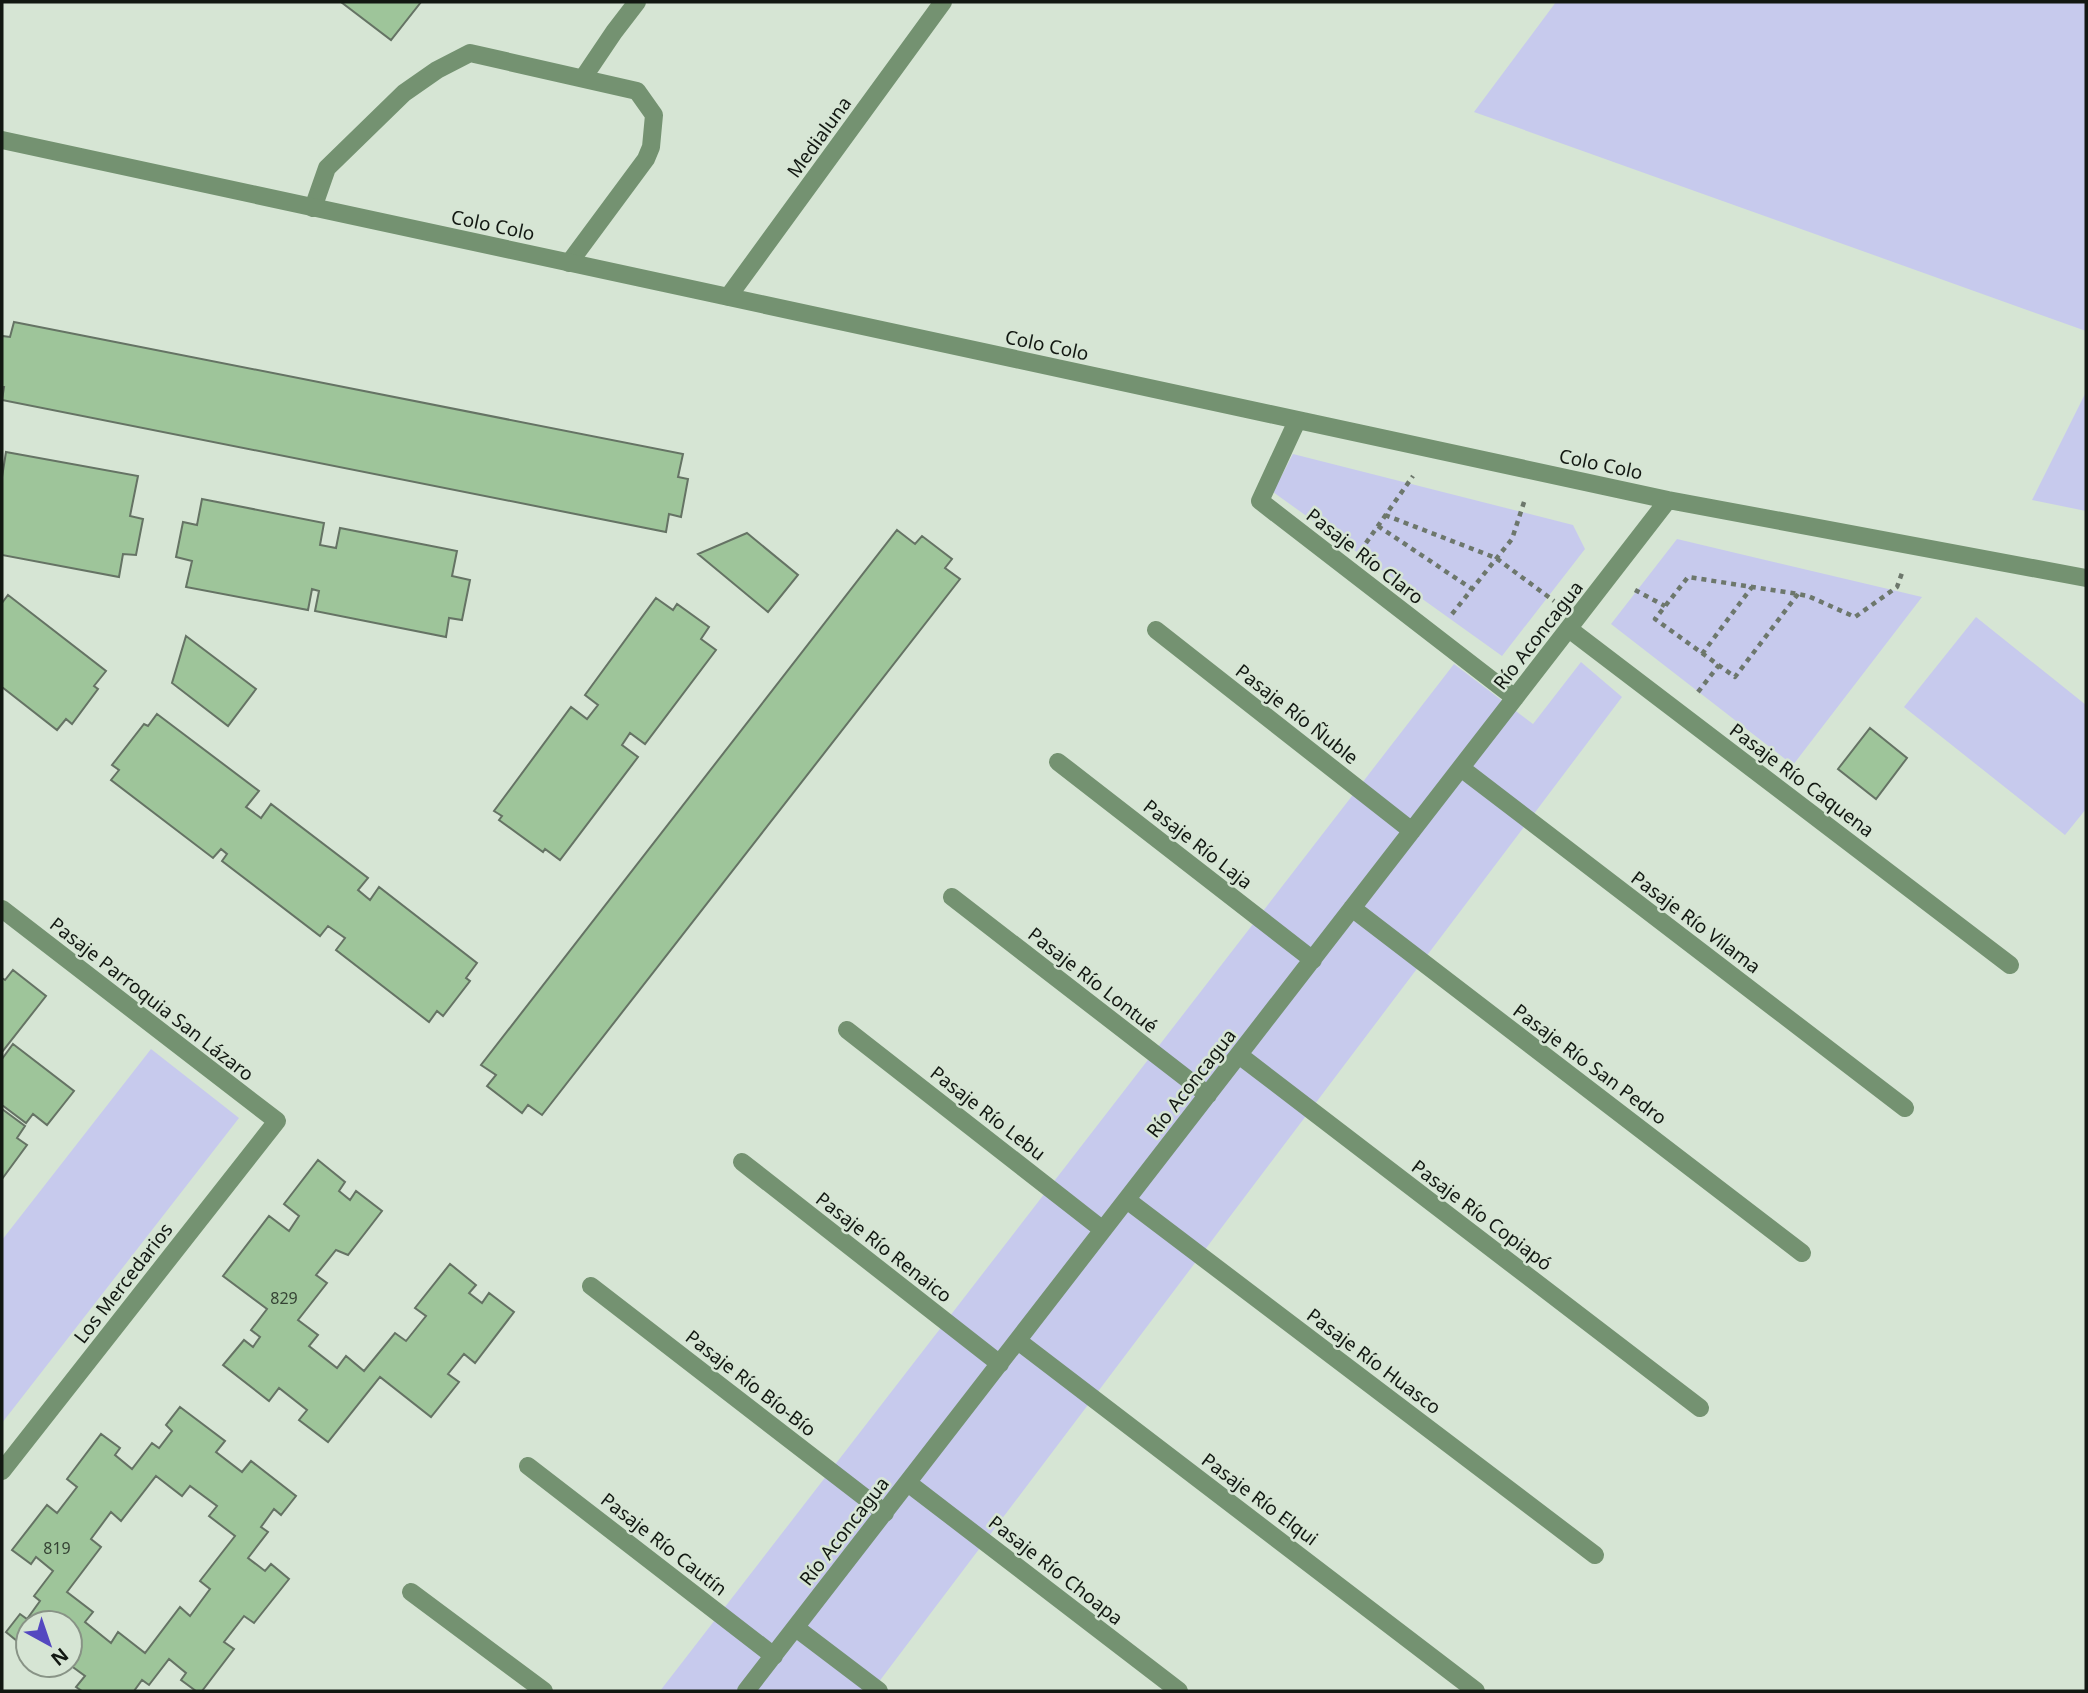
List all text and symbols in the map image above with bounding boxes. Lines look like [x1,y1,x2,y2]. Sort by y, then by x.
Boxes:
street label: Medialuna [781,91,857,183]
street label: Colo Colo [449,203,537,247]
street label: Colo Colo [1003,323,1091,367]
street label: Colo Colo [1557,442,1645,486]
street label: Pasaje Río Claro [1301,502,1429,610]
street label: Río Aconcagua [1487,575,1589,695]
street label: Pasaje Río Ñuble [1230,658,1364,770]
street label: Pasaje Río Caquena [1724,717,1880,843]
street label: Pasaje Río Laja [1138,793,1258,895]
street label: Pasaje Río Vilama [1626,865,1766,979]
street label: Pasaje Parroquia San Lázaro [45,911,259,1087]
street label: Pasaje Río Lontué [1023,921,1163,1039]
street label: Pasaje Río San Pedro [1508,998,1672,1130]
street label: Río Aconcagua [1140,1023,1242,1143]
street label: Pasaje Río Lebu [925,1060,1051,1166]
street label: Pasaje Río Copiapó [1406,1154,1558,1276]
street label: Pasaje Río Renaico [811,1186,957,1308]
street label: Los Mercedarios [68,1217,178,1349]
house number: 829 [270,1287,298,1309]
street label: Pasaje Río Huasco [1302,1302,1446,1420]
street label: Pasaje Río Bío-Bío [680,1324,822,1442]
street label: Pasaje Río Elqui [1196,1447,1324,1551]
street label: Río Aconcagua [793,1471,895,1591]
street label: Pasaje Río Cautín [595,1486,733,1602]
street label: Pasaje Río Choapa [983,1509,1129,1631]
house number: 819 [43,1537,71,1559]
north arrow [14,1609,84,1679]
text: N [46,1642,74,1672]

